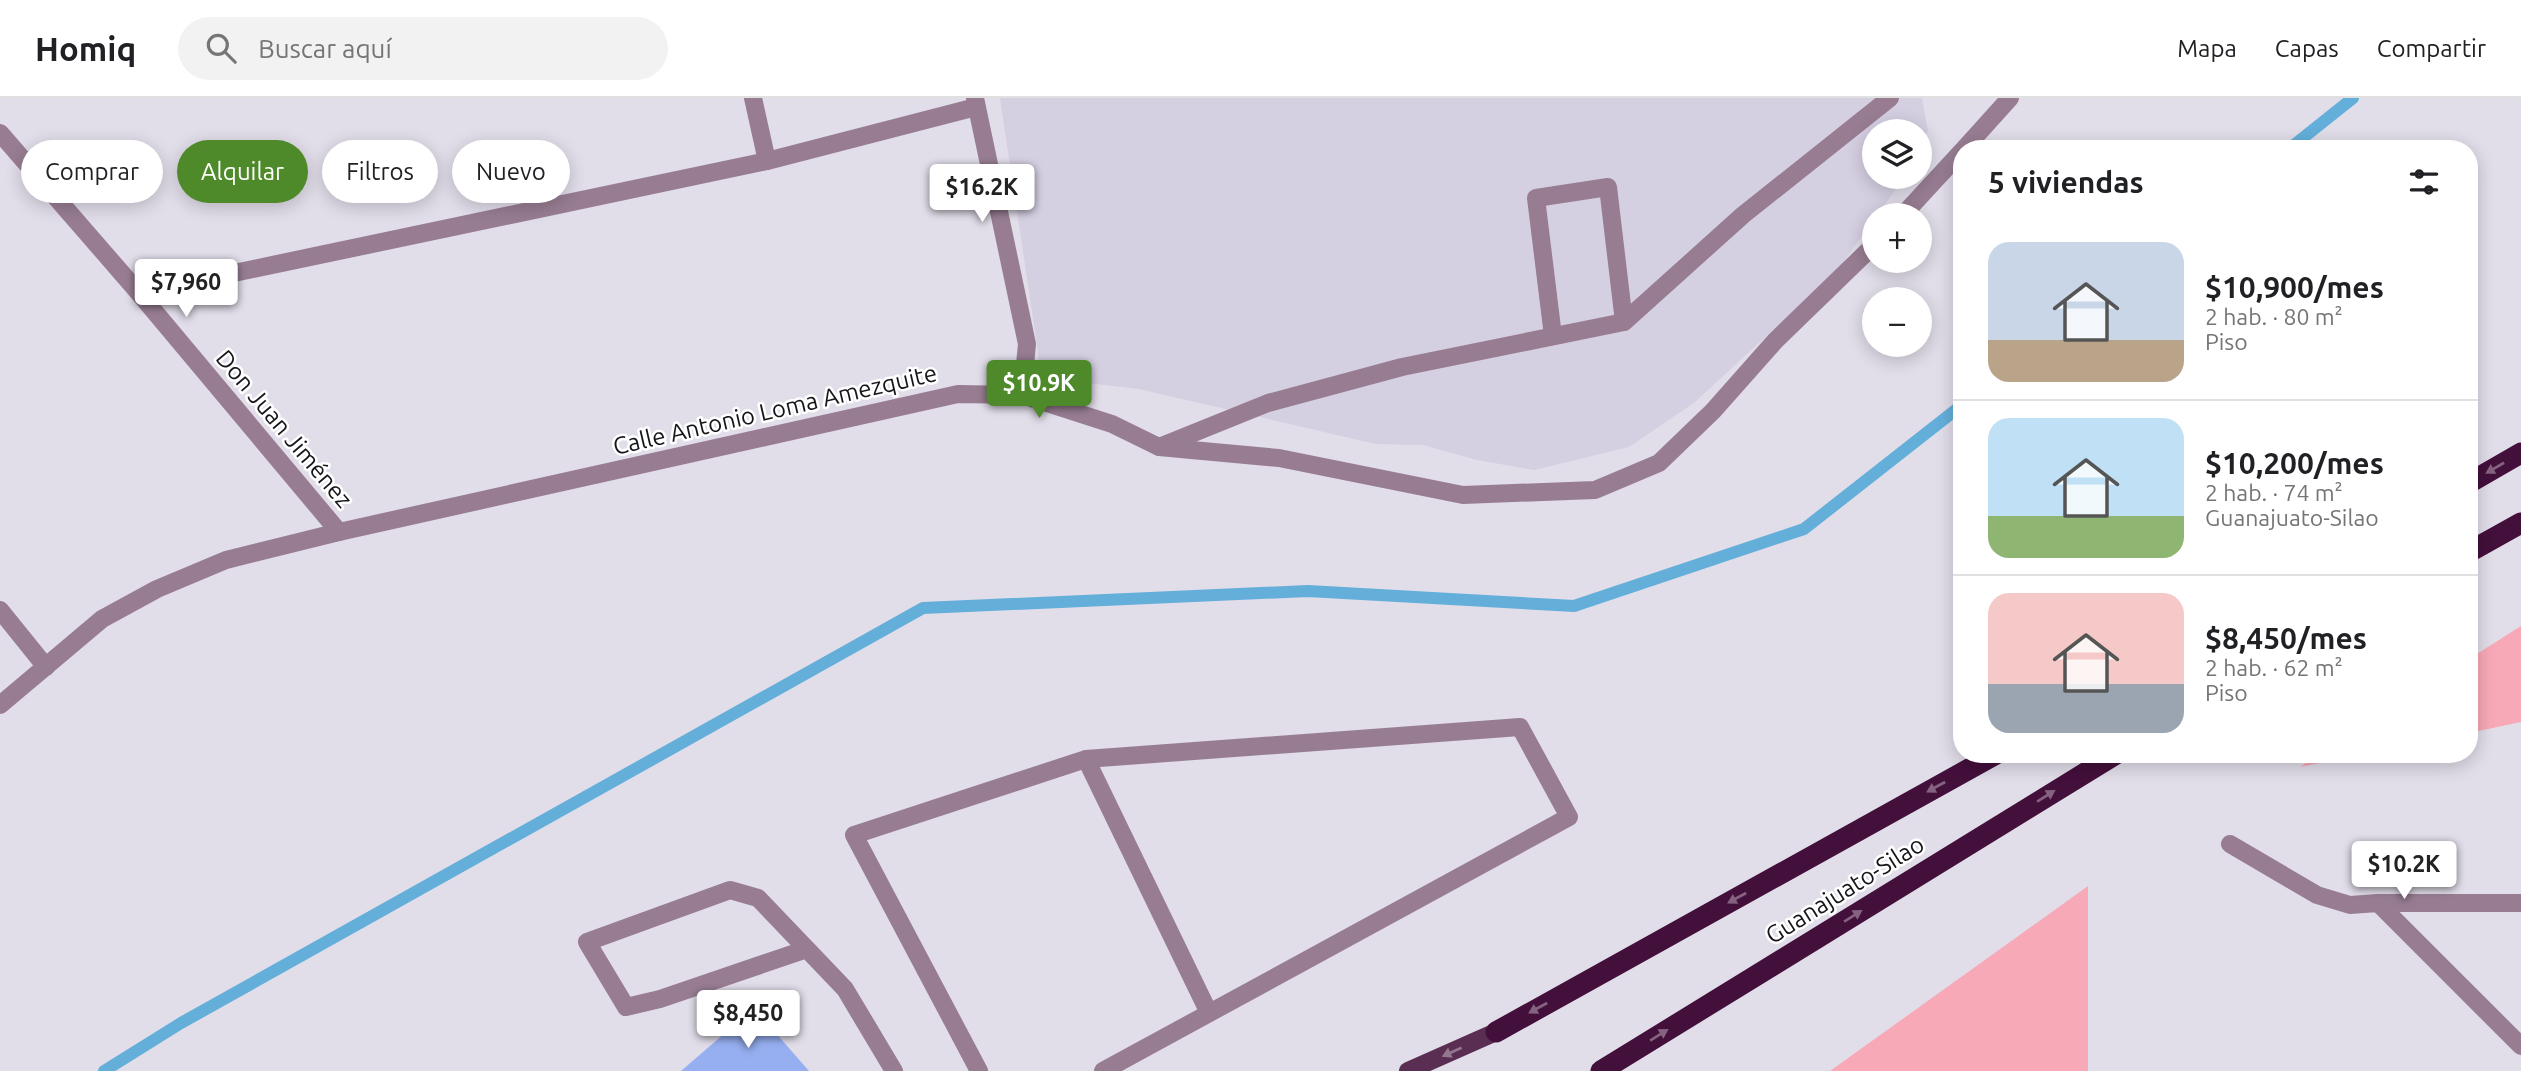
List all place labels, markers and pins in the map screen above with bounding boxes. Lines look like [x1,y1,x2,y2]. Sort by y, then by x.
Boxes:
pin: $16.2K [925,164,1039,224]
pin: $7,960 [129,260,243,319]
pin: $10.9K [982,360,1096,420]
pin: $10.2K [2347,842,2461,901]
pin: $8,450 [691,990,805,1050]

